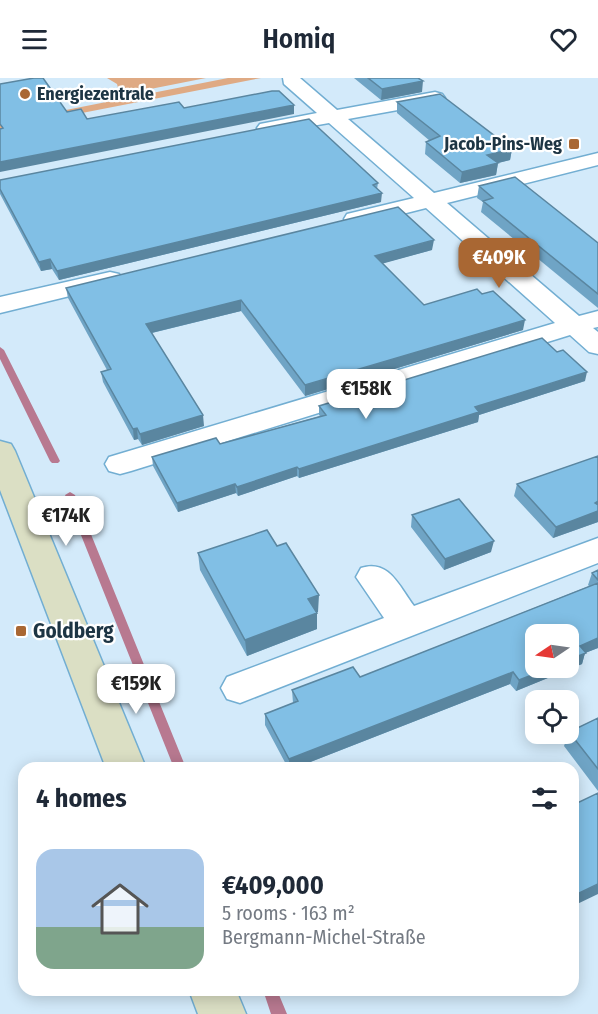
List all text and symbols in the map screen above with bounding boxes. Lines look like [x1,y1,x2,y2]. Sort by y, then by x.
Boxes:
icon: menu [18,23,51,56]
text: Homiq [263,23,335,55]
icon: heart [547,23,580,56]
place label: Energiezentrale [37,83,154,105]
marker: Energiezentrale [18,87,32,101]
place label: Jacob-Pins-Weg [443,133,562,155]
marker: Jacob-Pins-Weg [567,137,581,151]
pin: €409K [457,238,541,289]
text: €409K [472,245,526,269]
pin: €158K [324,369,408,420]
text: €158K [341,376,391,400]
pin: €174K [24,496,108,547]
text: €174K [42,503,90,527]
place label: Goldberg [33,618,114,644]
marker: Goldberg [14,624,28,638]
north arrow [525,624,579,678]
map controls [525,624,579,744]
pin: €159K [94,664,178,715]
text: €159K [111,671,161,695]
button: locate [525,690,579,744]
icon: filters [528,782,561,815]
text: 4 homes [36,783,127,814]
text: €409,000 [222,870,324,901]
icon: home [84,873,156,945]
text: 5 rooms · 163 m² [222,901,355,925]
text: Bergmann-Michel-Straße [222,925,426,949]

